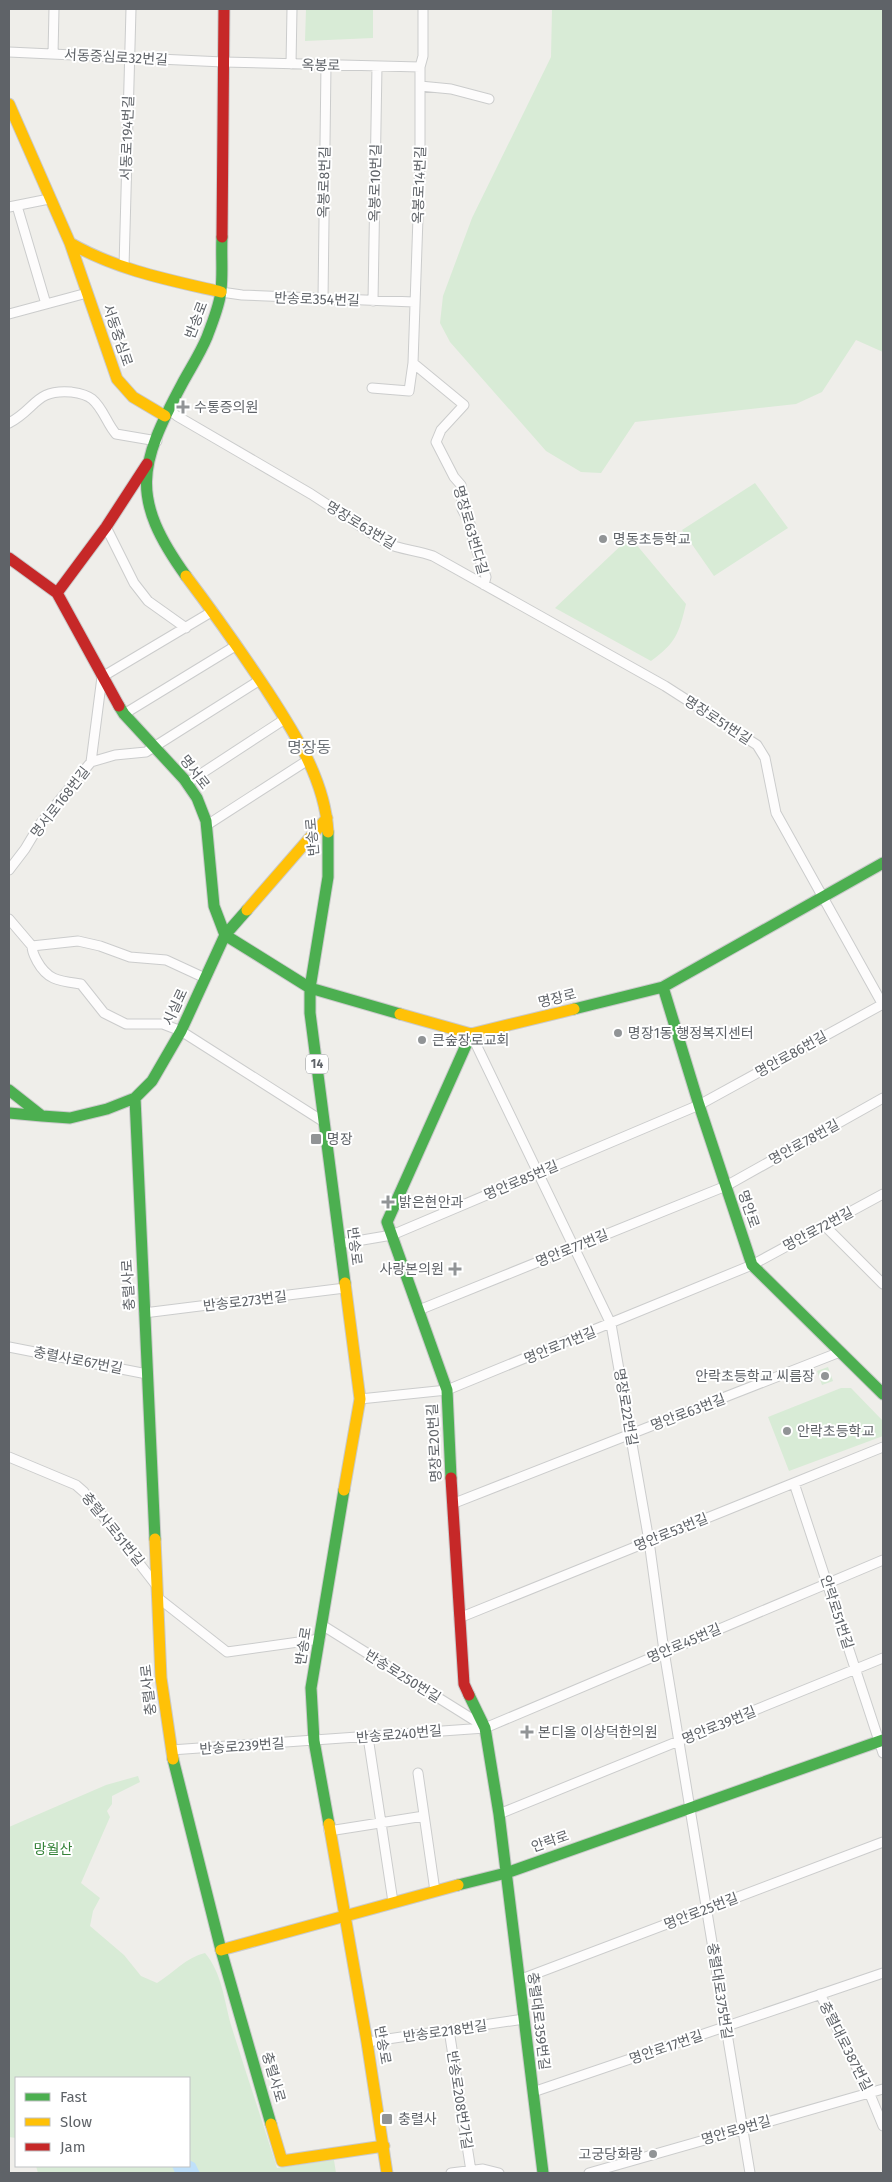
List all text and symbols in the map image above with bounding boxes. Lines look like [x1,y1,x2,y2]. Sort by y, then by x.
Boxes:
street label: 서동중심로32번길 [64,46,168,69]
street label: 옥봉로 [302,57,341,74]
street label: 서동로194번길 [118,95,137,181]
street label: 옥봉로10번길 [366,144,385,222]
street label: 옥봉로8번길 [315,146,334,218]
street label: 옥봉로14번길 [410,146,429,224]
street label: 반송로354번길 [274,290,360,309]
street label: 반송로 [182,299,211,341]
street label: 서동중심로 [99,302,136,368]
place label: 수통증의원 [194,399,258,416]
marker: 수통증의원 [176,400,190,414]
street label: 명장로63번다길 [450,484,491,577]
street label: 명장로63번길 [323,498,399,553]
place label: 명동초등학교 [613,531,690,548]
marker: 명동초등학교 [597,533,609,545]
street label: 명장로51번길 [681,692,755,748]
district label: 명장동 [287,738,331,757]
street label: 명서로 [176,752,213,793]
street label: 명서로168번길 [27,763,93,841]
street label: 반송로 [302,817,323,857]
street label: 시실로 [160,986,191,1028]
street label: 명장로 [536,986,578,1011]
place label: 명장1동 행정복지센터 [628,1025,754,1042]
marker: 명장1동 행정복지센터 [612,1027,624,1039]
street label: 명안로86번길 [752,1028,830,1081]
place label: 큰숲장로교회 [432,1032,509,1049]
marker: 큰숲장로교회 [416,1034,428,1046]
road number: 14 [306,1054,328,1074]
street label: 명안로78번길 [766,1116,843,1169]
place label: 명장 [327,1131,353,1148]
marker: 명장 [309,1132,323,1146]
street label: 명안로85번길 [481,1157,561,1204]
street label: 명안로 [734,1188,763,1230]
place label: 밝은현안과 [399,1194,464,1211]
marker: 밝은현안과 [381,1195,395,1209]
street label: 명안로72번길 [780,1204,856,1255]
street label: 반송로 [344,1226,365,1266]
street label: 명안로77번길 [533,1226,611,1271]
street label: 충렬사로 [119,1259,138,1311]
place label: 사랑본의원 [380,1261,444,1278]
marker: 사랑본의원 [448,1262,462,1276]
street label: 반송로273번길 [202,1288,288,1315]
street label: 명안로71번길 [522,1323,599,1368]
street label: 충렬사로67번길 [32,1344,124,1377]
street label: 명장로22번길 [610,1367,641,1447]
place label: 안락초등학교 씨름장 [695,1368,815,1385]
marker: 안락초등학교 씨름장 [819,1370,831,1382]
street label: 명안로63번길 [648,1390,728,1435]
street label: 명장로20번길 [424,1403,445,1483]
place label: 안락초등학교 [797,1423,874,1440]
marker: 안락초등학교 [781,1425,793,1437]
street label: 충렬사로51번길 [78,1489,147,1570]
street label: 명안로53번길 [632,1510,711,1555]
street label: 안락로51번길 [817,1573,856,1651]
street label: 명안로45번길 [645,1620,724,1667]
street label: 반송로 [292,1626,315,1666]
street label: 반송로250번길 [362,1646,444,1706]
street label: 충렬사로 [137,1663,160,1716]
street label: 명안로39번길 [680,1703,759,1748]
street label: 반송로240번길 [355,1722,443,1747]
place label: 본디올 이상덕한의원 [538,1724,658,1741]
marker: 본디올 이상덕한의원 [520,1725,534,1739]
street label: 반송로239번길 [199,1735,285,1758]
street label: 안락로 [529,1827,571,1856]
park label: 망월산 [34,1841,72,1858]
street label: 명안로25번길 [662,1889,741,1933]
street label: 충렬대로375번길 [704,1942,736,2040]
street label: 충렬대로359번길 [524,1971,553,2071]
street label: 충렬대로387번길 [816,1999,875,2094]
street label: 반송로218번길 [402,2017,488,2046]
street label: 반송로 [371,2025,394,2066]
street label: 명안로17번길 [627,2027,705,2068]
street label: 반송로208번가길 [443,2049,476,2151]
street label: 충렬사로 [258,2050,289,2104]
legend [15,2077,190,2167]
text: Fast [60,2088,87,2106]
place label: 충렬사 [398,2111,437,2128]
marker: 충렬사 [380,2112,394,2126]
street label: 명안로9번길 [699,2112,773,2149]
text: Slow [60,2113,92,2131]
text: Jam [60,2138,86,2156]
place label: 고궁당화랑 [579,2146,643,2163]
marker: 고궁당화랑 [647,2148,659,2160]

